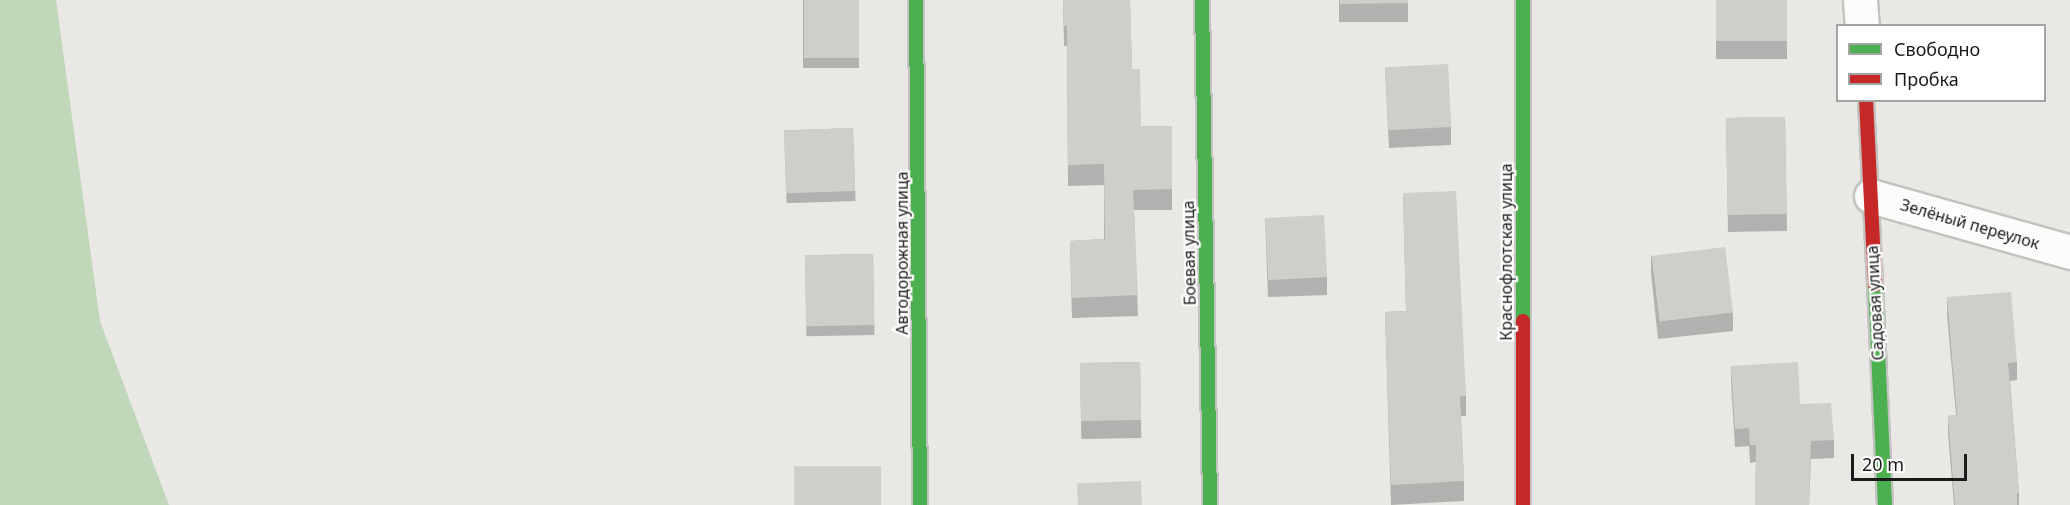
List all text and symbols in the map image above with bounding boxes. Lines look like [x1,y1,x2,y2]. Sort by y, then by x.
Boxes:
legend [1836,24,2046,102]
text: Свободно [1894,37,1980,61]
text: Пробка [1894,67,1959,91]
street label: Краснофлотская улица [1496,163,1516,341]
street label: Автодорожная улица [892,171,912,335]
street label: Зелёный переулок [1898,195,2042,253]
street label: Боевая улица [1178,200,1200,306]
street label: Садовая улица [1862,245,1888,361]
scale bar [1854,442,1970,480]
text: 20 m [1862,452,1904,476]

